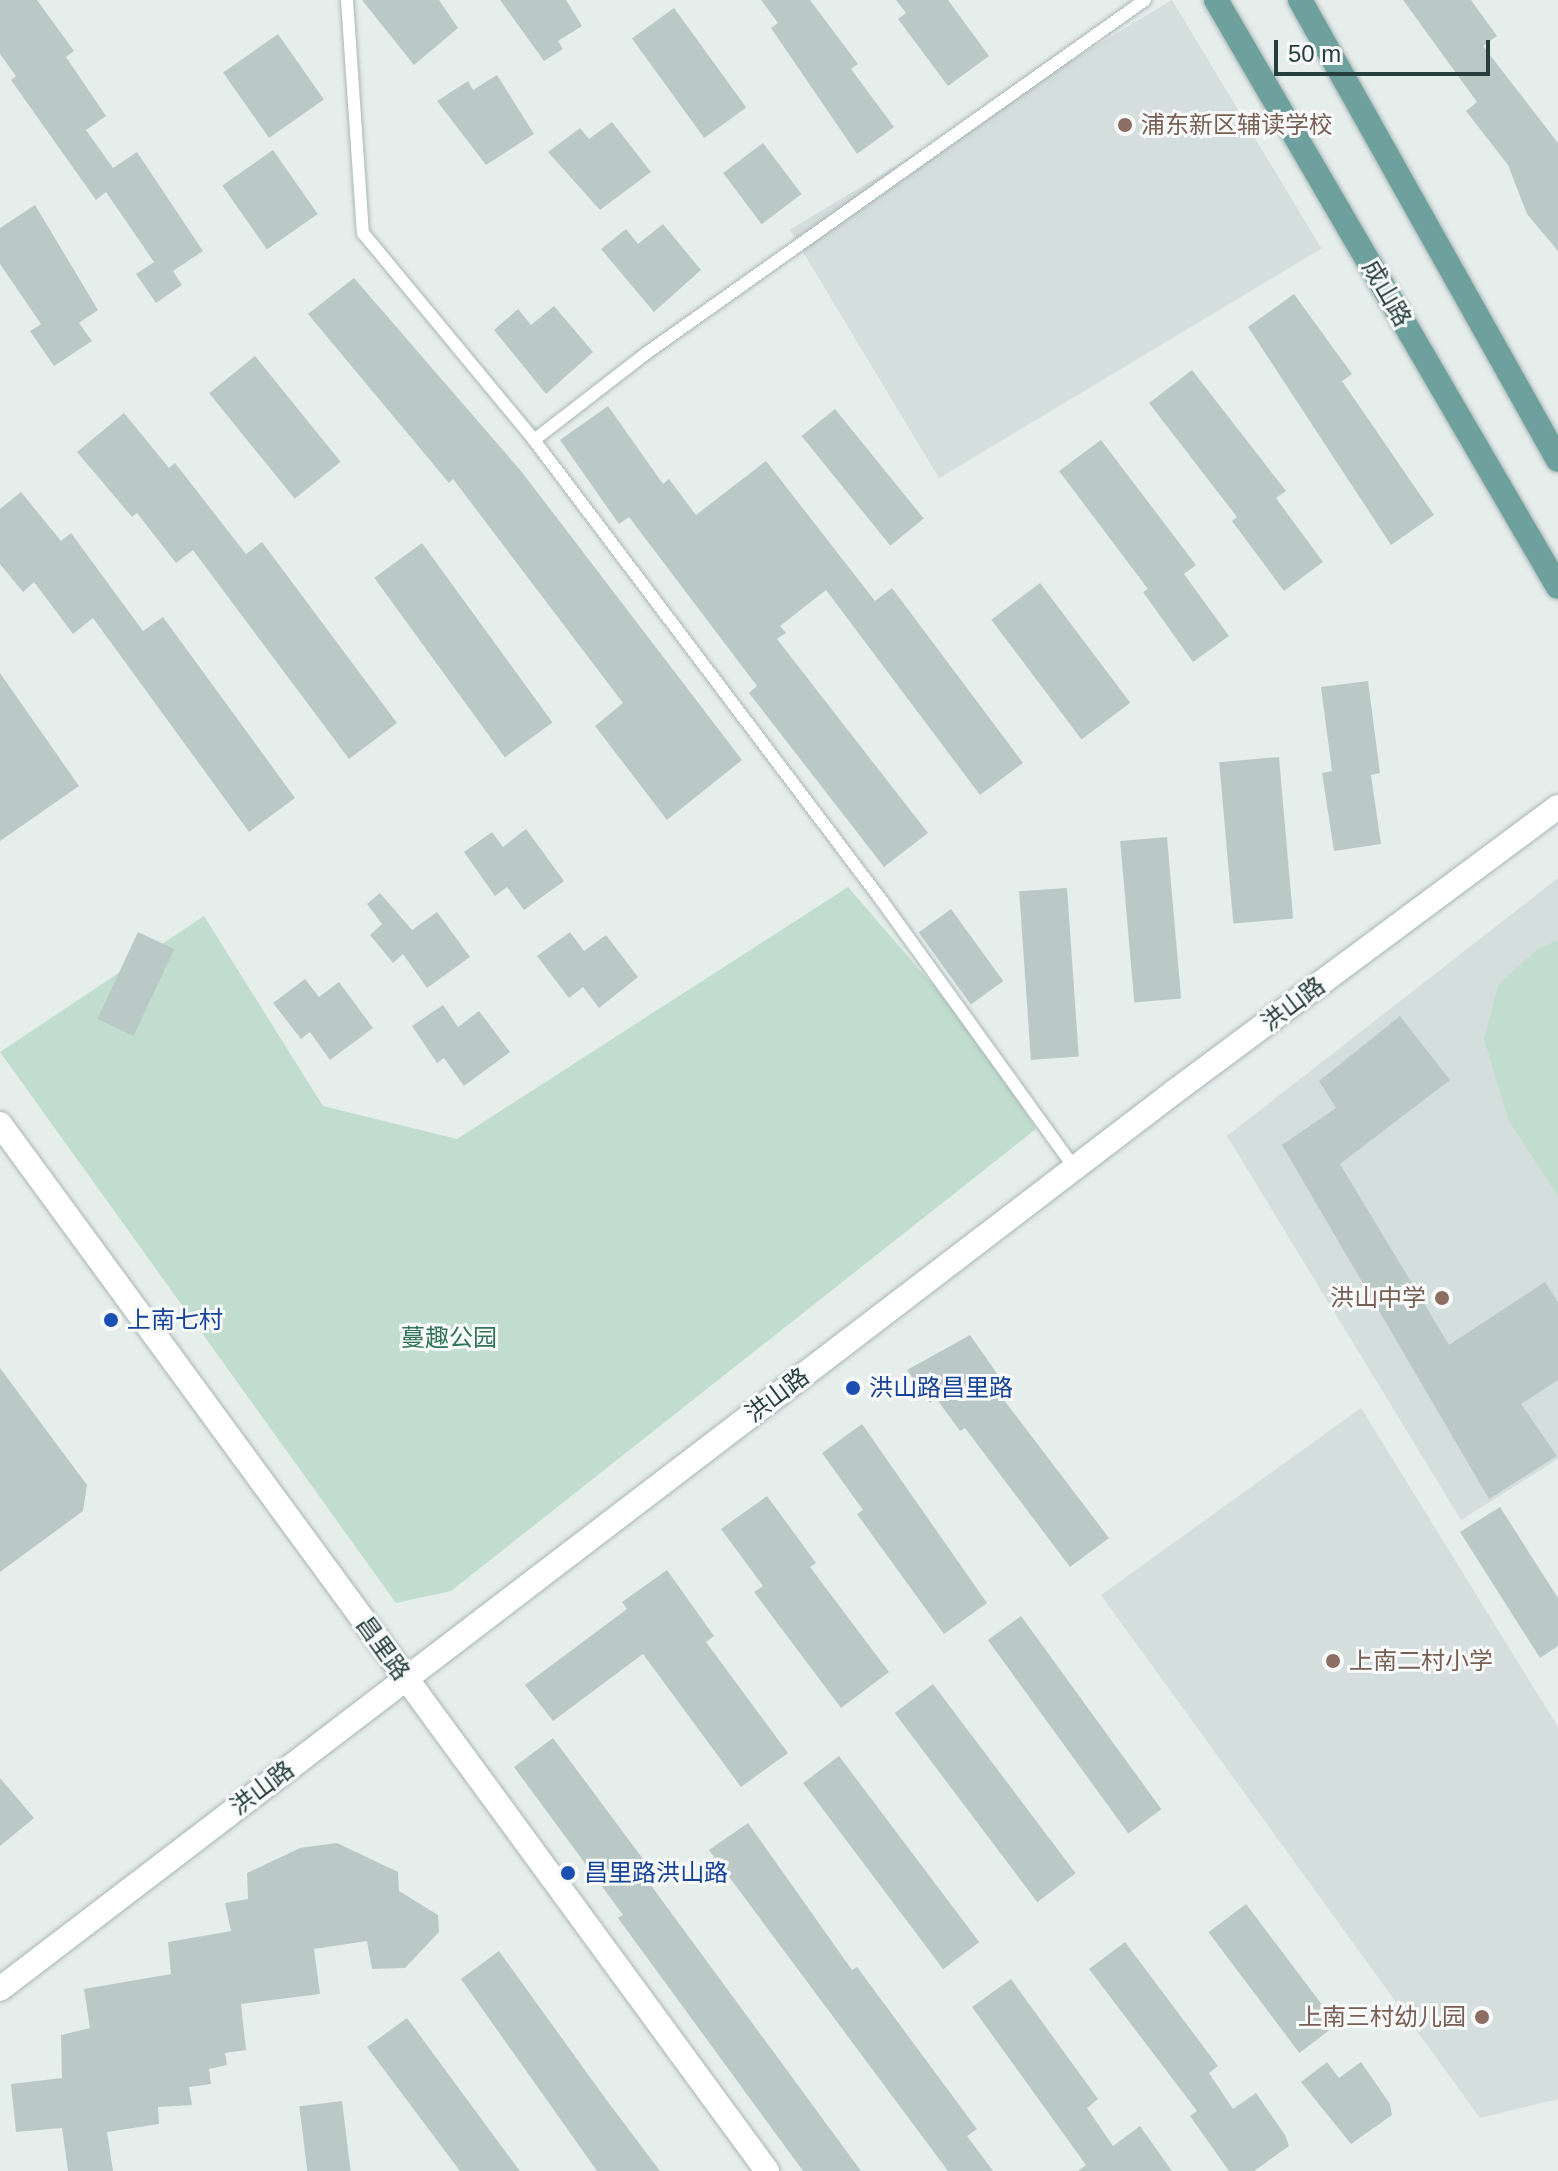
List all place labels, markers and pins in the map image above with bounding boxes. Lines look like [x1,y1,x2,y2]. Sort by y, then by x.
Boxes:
place label: 浦东新区辅读学校 [1141,111,1333,139]
marker: 浦东新区辅读学校 [1116,116,1134,134]
place label: 洪山中学 [1330,1284,1426,1312]
marker: 洪山中学 [1433,1289,1451,1307]
place label: 上南七村 [127,1306,223,1334]
marker: 上南七村 [102,1311,120,1329]
place label: 洪山路昌里路 [869,1374,1013,1402]
marker: 洪山路昌里路 [844,1379,862,1397]
place label: 上南二村小学 [1349,1647,1493,1675]
marker: 上南二村小学 [1324,1652,1342,1670]
place label: 昌里路洪山路 [584,1859,728,1887]
marker: 昌里路洪山路 [559,1864,577,1882]
place label: 上南三村幼儿园 [1298,2003,1466,2031]
marker: 上南三村幼儿园 [1473,2008,1491,2026]

